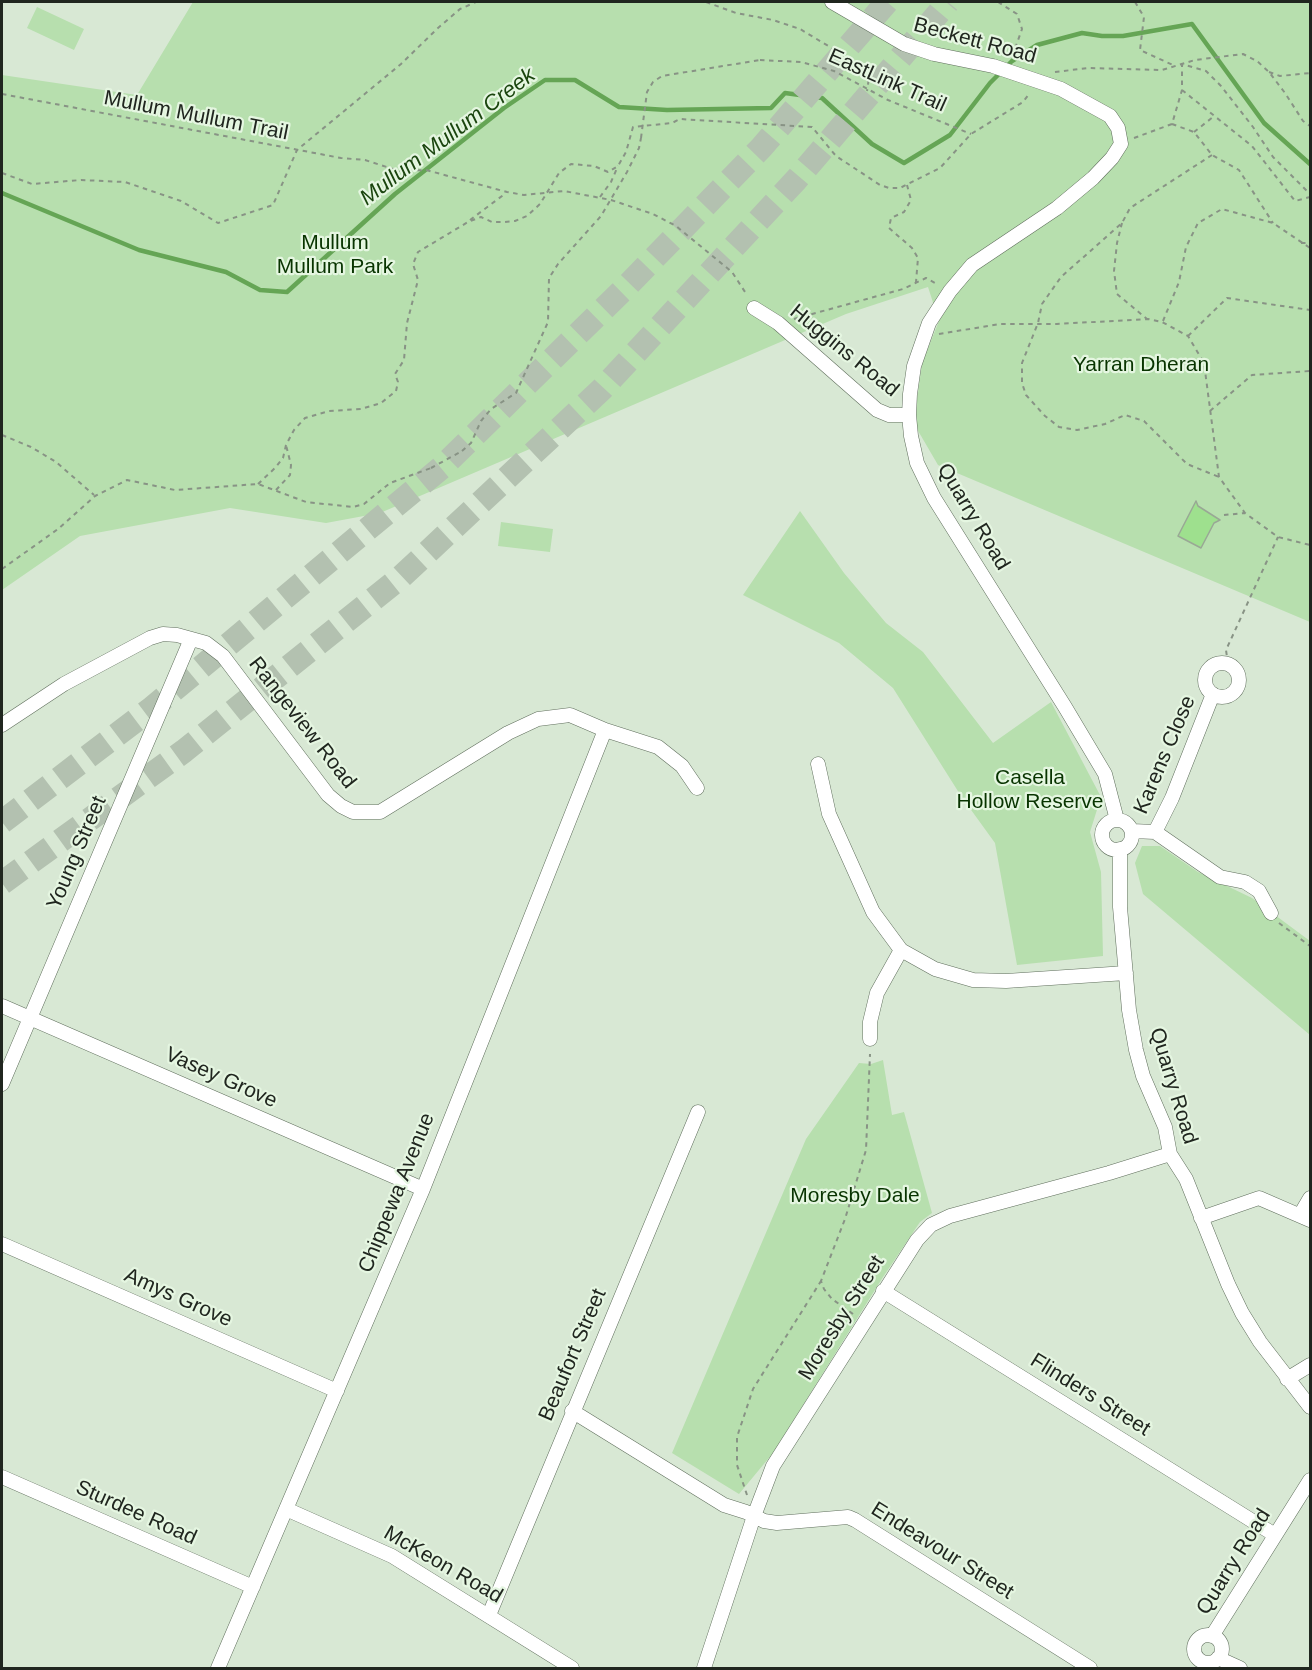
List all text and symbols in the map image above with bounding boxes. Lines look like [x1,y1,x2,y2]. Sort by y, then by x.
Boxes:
street label: Beckett Road [911,13,1039,69]
street label: EastLink Trail [824,44,950,118]
water label: Mullum Mullum Creek [355,62,541,212]
street label: Mullum Mullum Trail [102,86,290,146]
park label: Mullum Mullum Park [277,230,393,280]
street label: Huggins Road [784,299,904,403]
park label: Yarran Dheran [1073,352,1209,378]
street label: Quarry Road [931,459,1015,575]
street label: Rangeview Road [243,652,361,794]
street label: Karens Close [1129,692,1201,818]
park label: Casella Hollow Reserve [956,765,1104,815]
street label: Young Street [42,793,112,913]
street label: Quarry Road [1143,1025,1203,1147]
street label: Vasey Grove [161,1042,281,1114]
street label: Chippewa Avenue [353,1109,441,1277]
park label: Moresby Dale [790,1183,920,1209]
street label: Moresby Street [794,1251,890,1385]
street label: Amys Grove [120,1263,236,1333]
street label: Beaufort Street [534,1285,612,1425]
street label: Flinders Street [1025,1348,1155,1442]
street label: Sturdee Road [72,1475,200,1551]
street label: Endeavour Street [866,1497,1018,1605]
street label: Quarry Road [1191,1504,1277,1620]
street label: McKeon Road [379,1521,507,1609]

